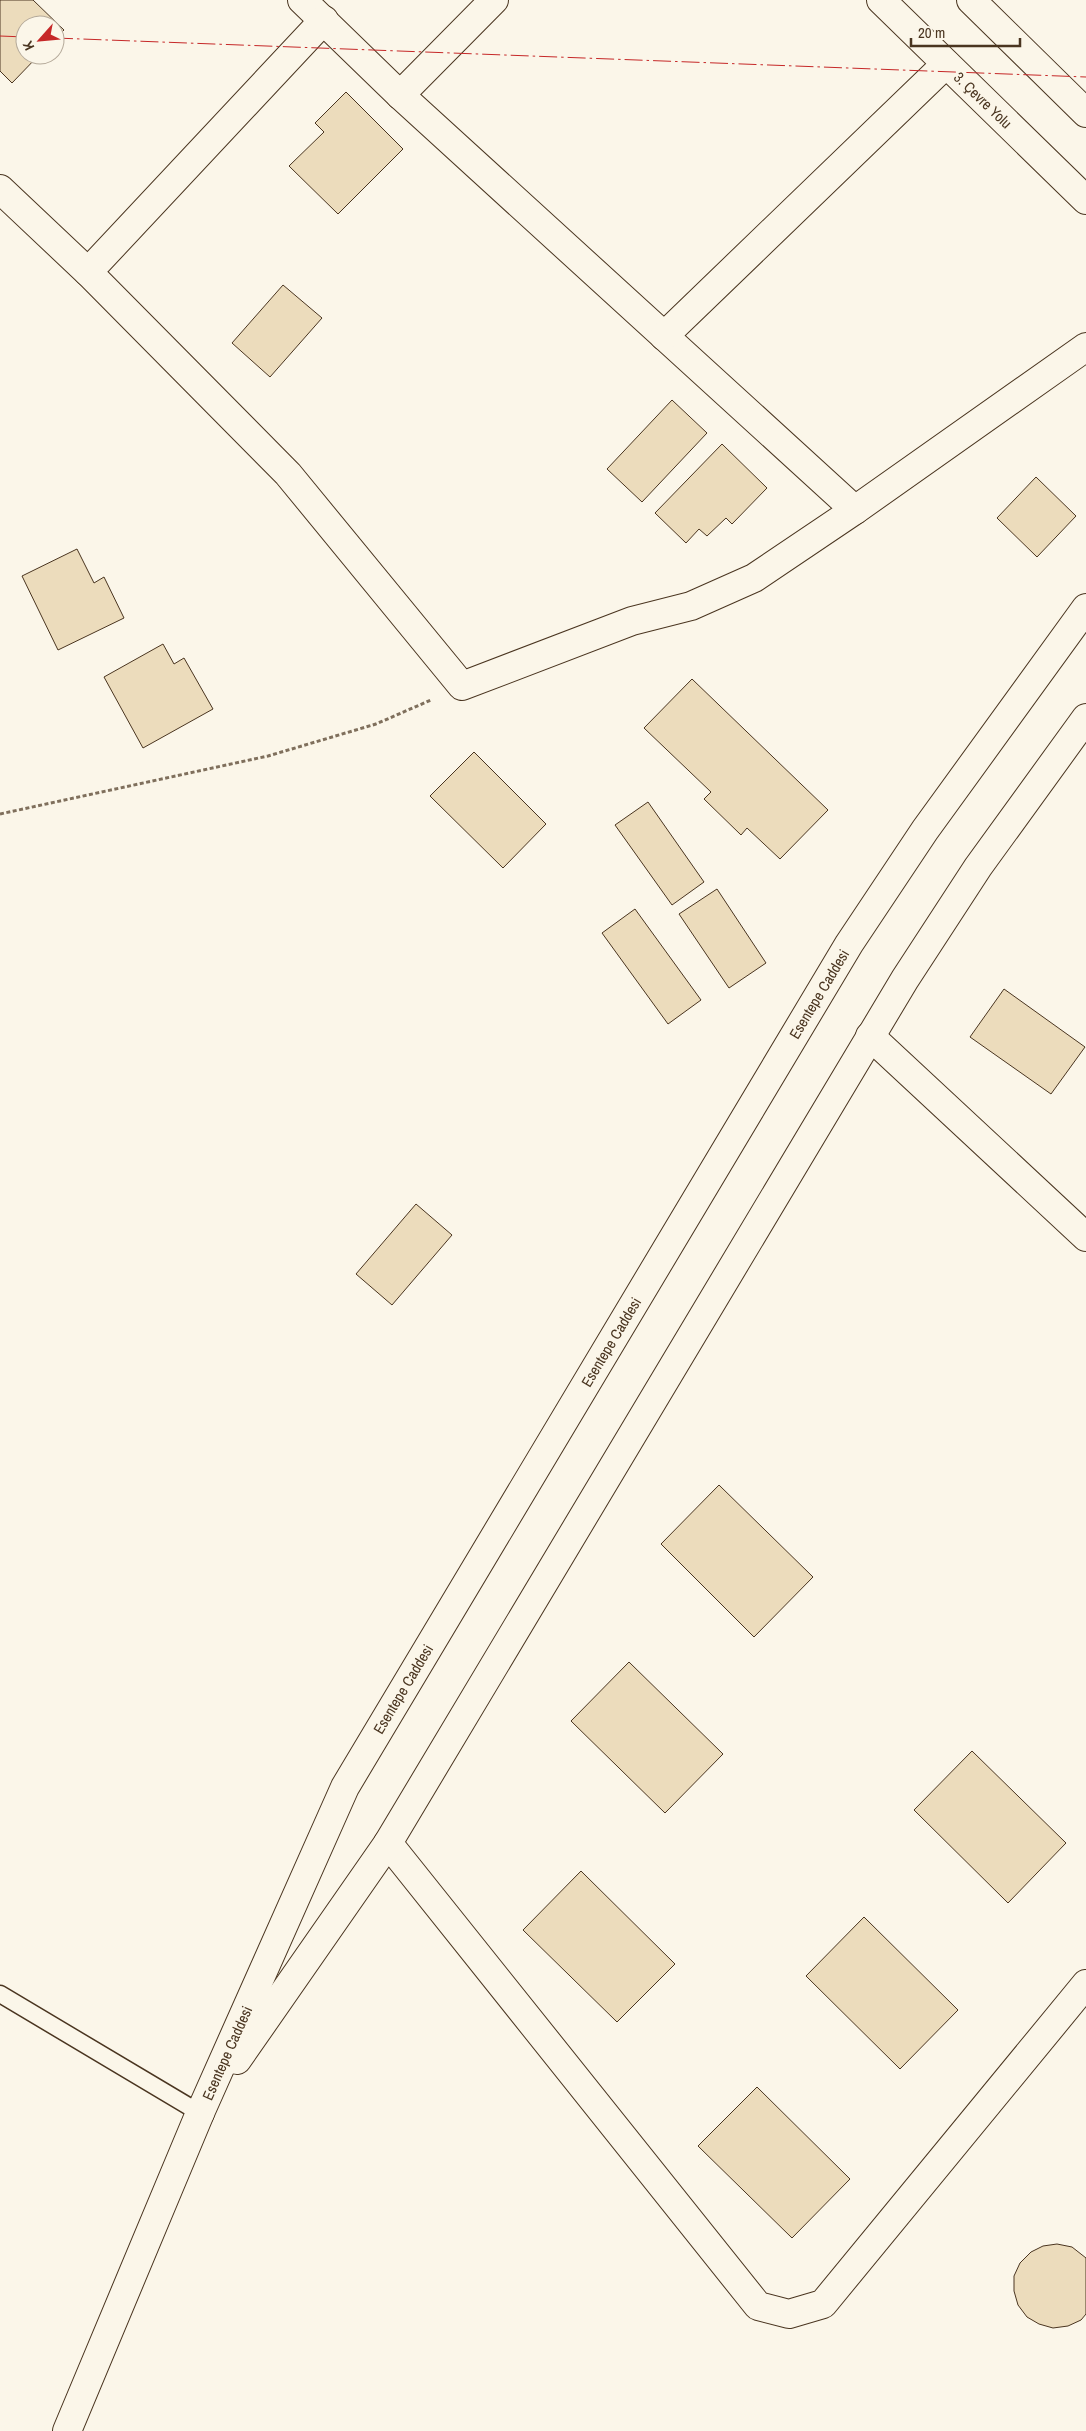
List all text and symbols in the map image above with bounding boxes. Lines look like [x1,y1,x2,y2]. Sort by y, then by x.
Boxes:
north arrow [15,15,65,65]
scale bar [911,15,1020,47]
text: 20 m [918,22,945,43]
text: K [18,37,38,54]
street label: 3. Çevre Yolu [949,67,1017,133]
street label: Esentepe Caddesi [784,945,854,1043]
street label: Esentepe Caddesi [576,1293,646,1391]
street label: Esentepe Caddesi [368,1640,438,1738]
street label: Esentepe Caddesi [197,2002,257,2104]

